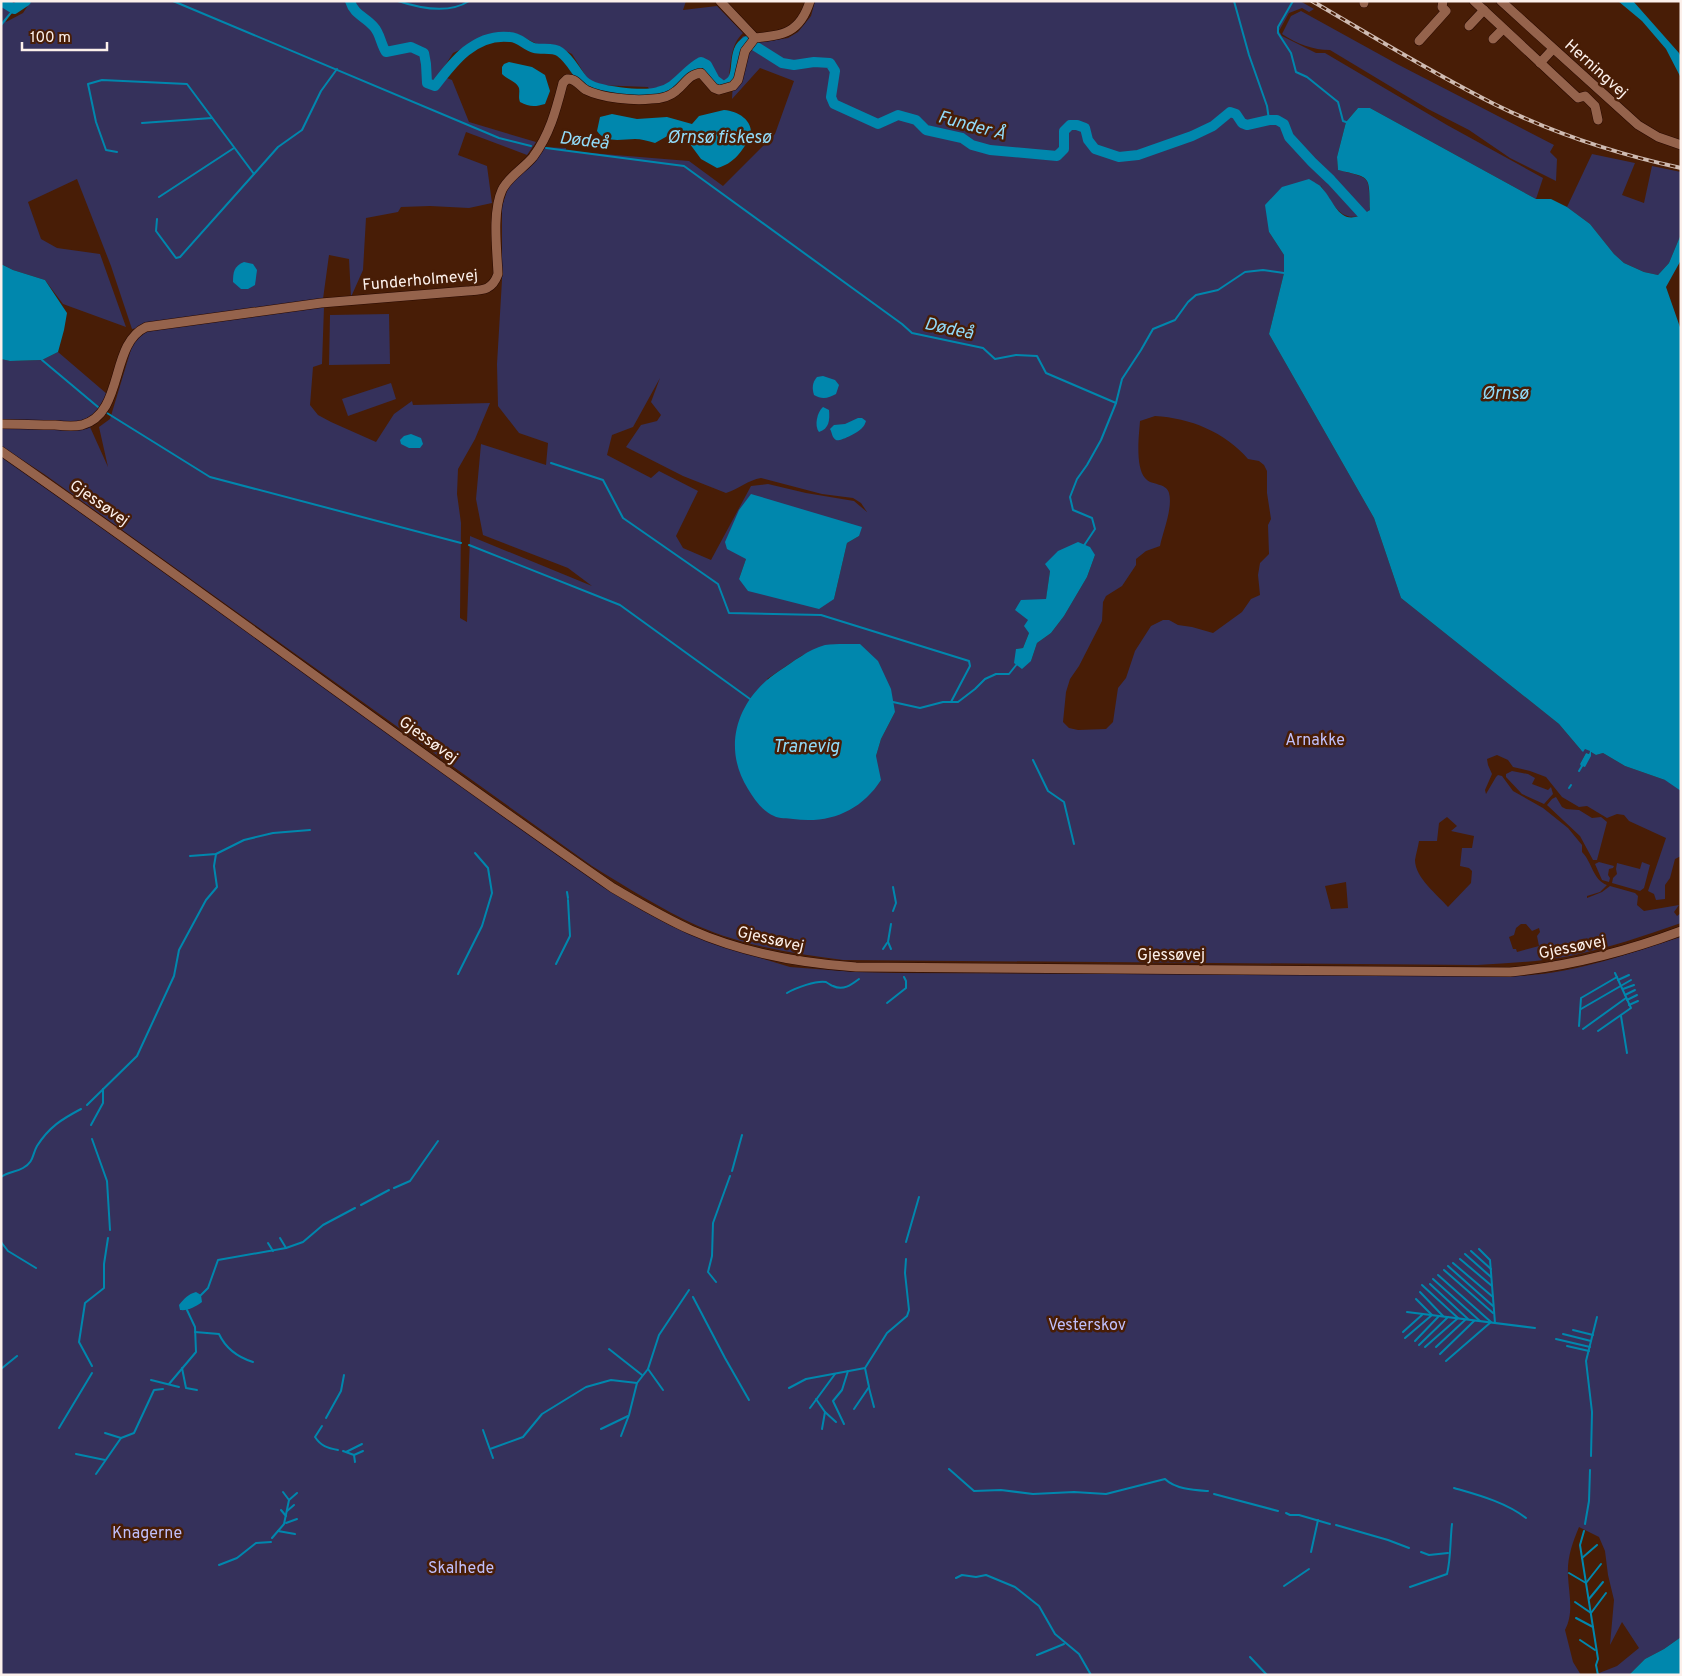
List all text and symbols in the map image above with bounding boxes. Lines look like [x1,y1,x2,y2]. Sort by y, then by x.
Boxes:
scale bar [22,20,108,52]
text: 100 m [30,29,71,48]
street label: Herningvej [1560,36,1631,103]
water label: Funder Å [935,106,1008,147]
water label: Dødeå [558,127,611,156]
water label: Ørnsø fiskesø [667,127,772,150]
street label: Funderholmevej [362,266,479,296]
water label: Dødeå [922,313,976,346]
water label: Ørnsø [1482,383,1530,406]
street label: Gjessøvej [65,476,132,531]
street label: Gjessøvej [394,713,461,769]
park label: Arnakke [1285,731,1345,751]
water label: Tranevig [773,736,840,759]
street label: Gjessøvej [735,923,806,957]
street label: Gjessøvej [1537,932,1608,964]
street label: Gjessøvej [1137,946,1205,966]
park label: Vesterskov [1048,1316,1126,1336]
park label: Knagerne [112,1524,182,1544]
park label: Skalhede [428,1559,494,1579]

